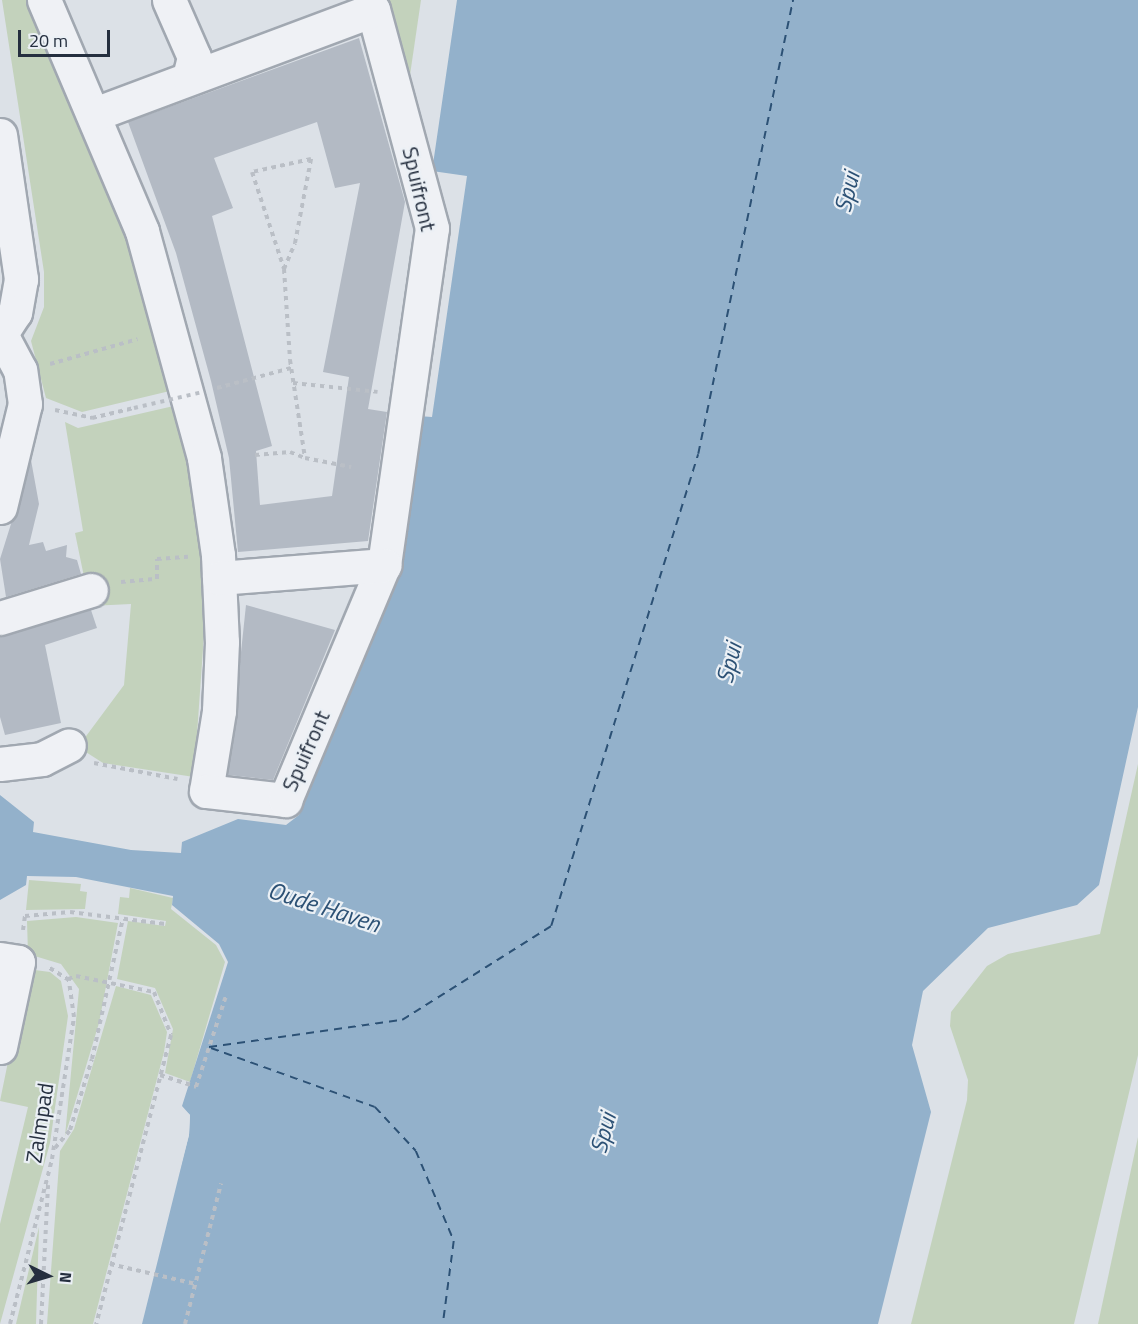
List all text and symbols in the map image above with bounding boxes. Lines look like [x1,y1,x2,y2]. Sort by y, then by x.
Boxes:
scale bar [21,18,112,56]
text: 20 m [29,27,68,54]
street label: Spuifront [396,144,442,234]
water label: Spui [828,169,866,215]
water label: Spui [710,640,748,686]
street label: Spuifront [276,706,336,796]
water label: Oude Haven [264,875,384,939]
street label: Zalmpad [21,1081,59,1165]
water label: Spui [584,1110,622,1156]
north arrow [18,1246,78,1306]
text: N [53,1271,78,1284]

